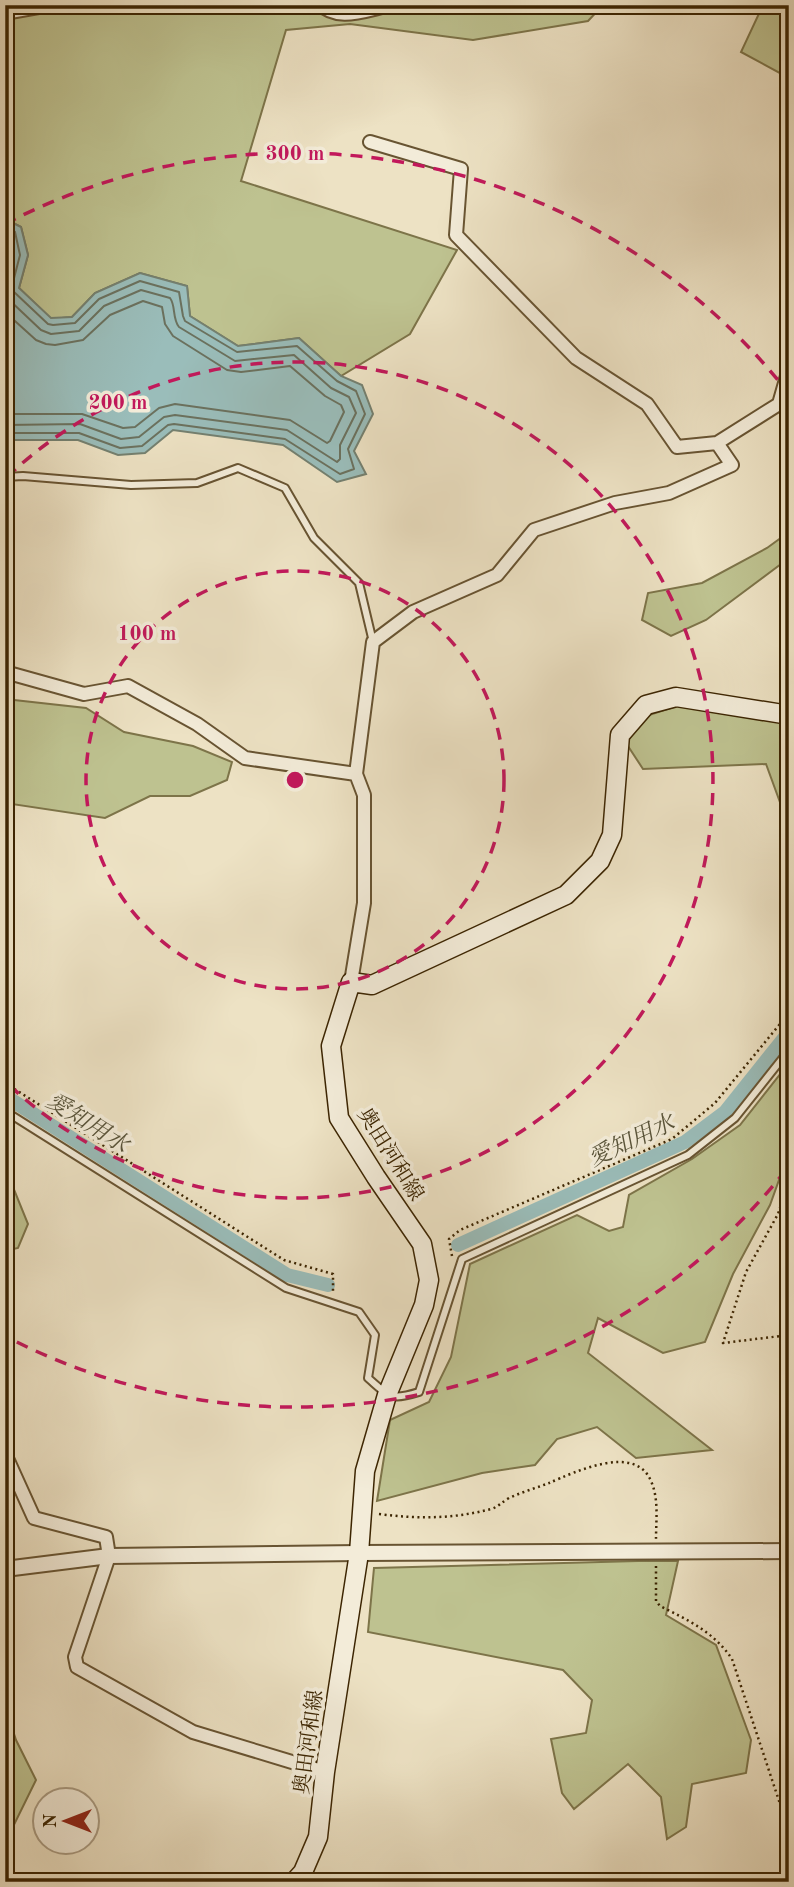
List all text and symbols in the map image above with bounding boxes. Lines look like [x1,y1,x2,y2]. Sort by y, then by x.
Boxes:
text: 300 m [265,144,325,165]
text: 200 m [88,393,148,414]
text: 100 m [117,624,177,645]
centre of rings [283,768,307,792]
water label: 愛知用水 [42,1087,135,1158]
street label: 奥田河和線 [353,1104,428,1205]
water label: 愛知用水 [584,1109,680,1171]
street label: 奥田河和線 [290,1688,327,1796]
north arrow [32,1786,102,1856]
text: N [42,1813,61,1828]

